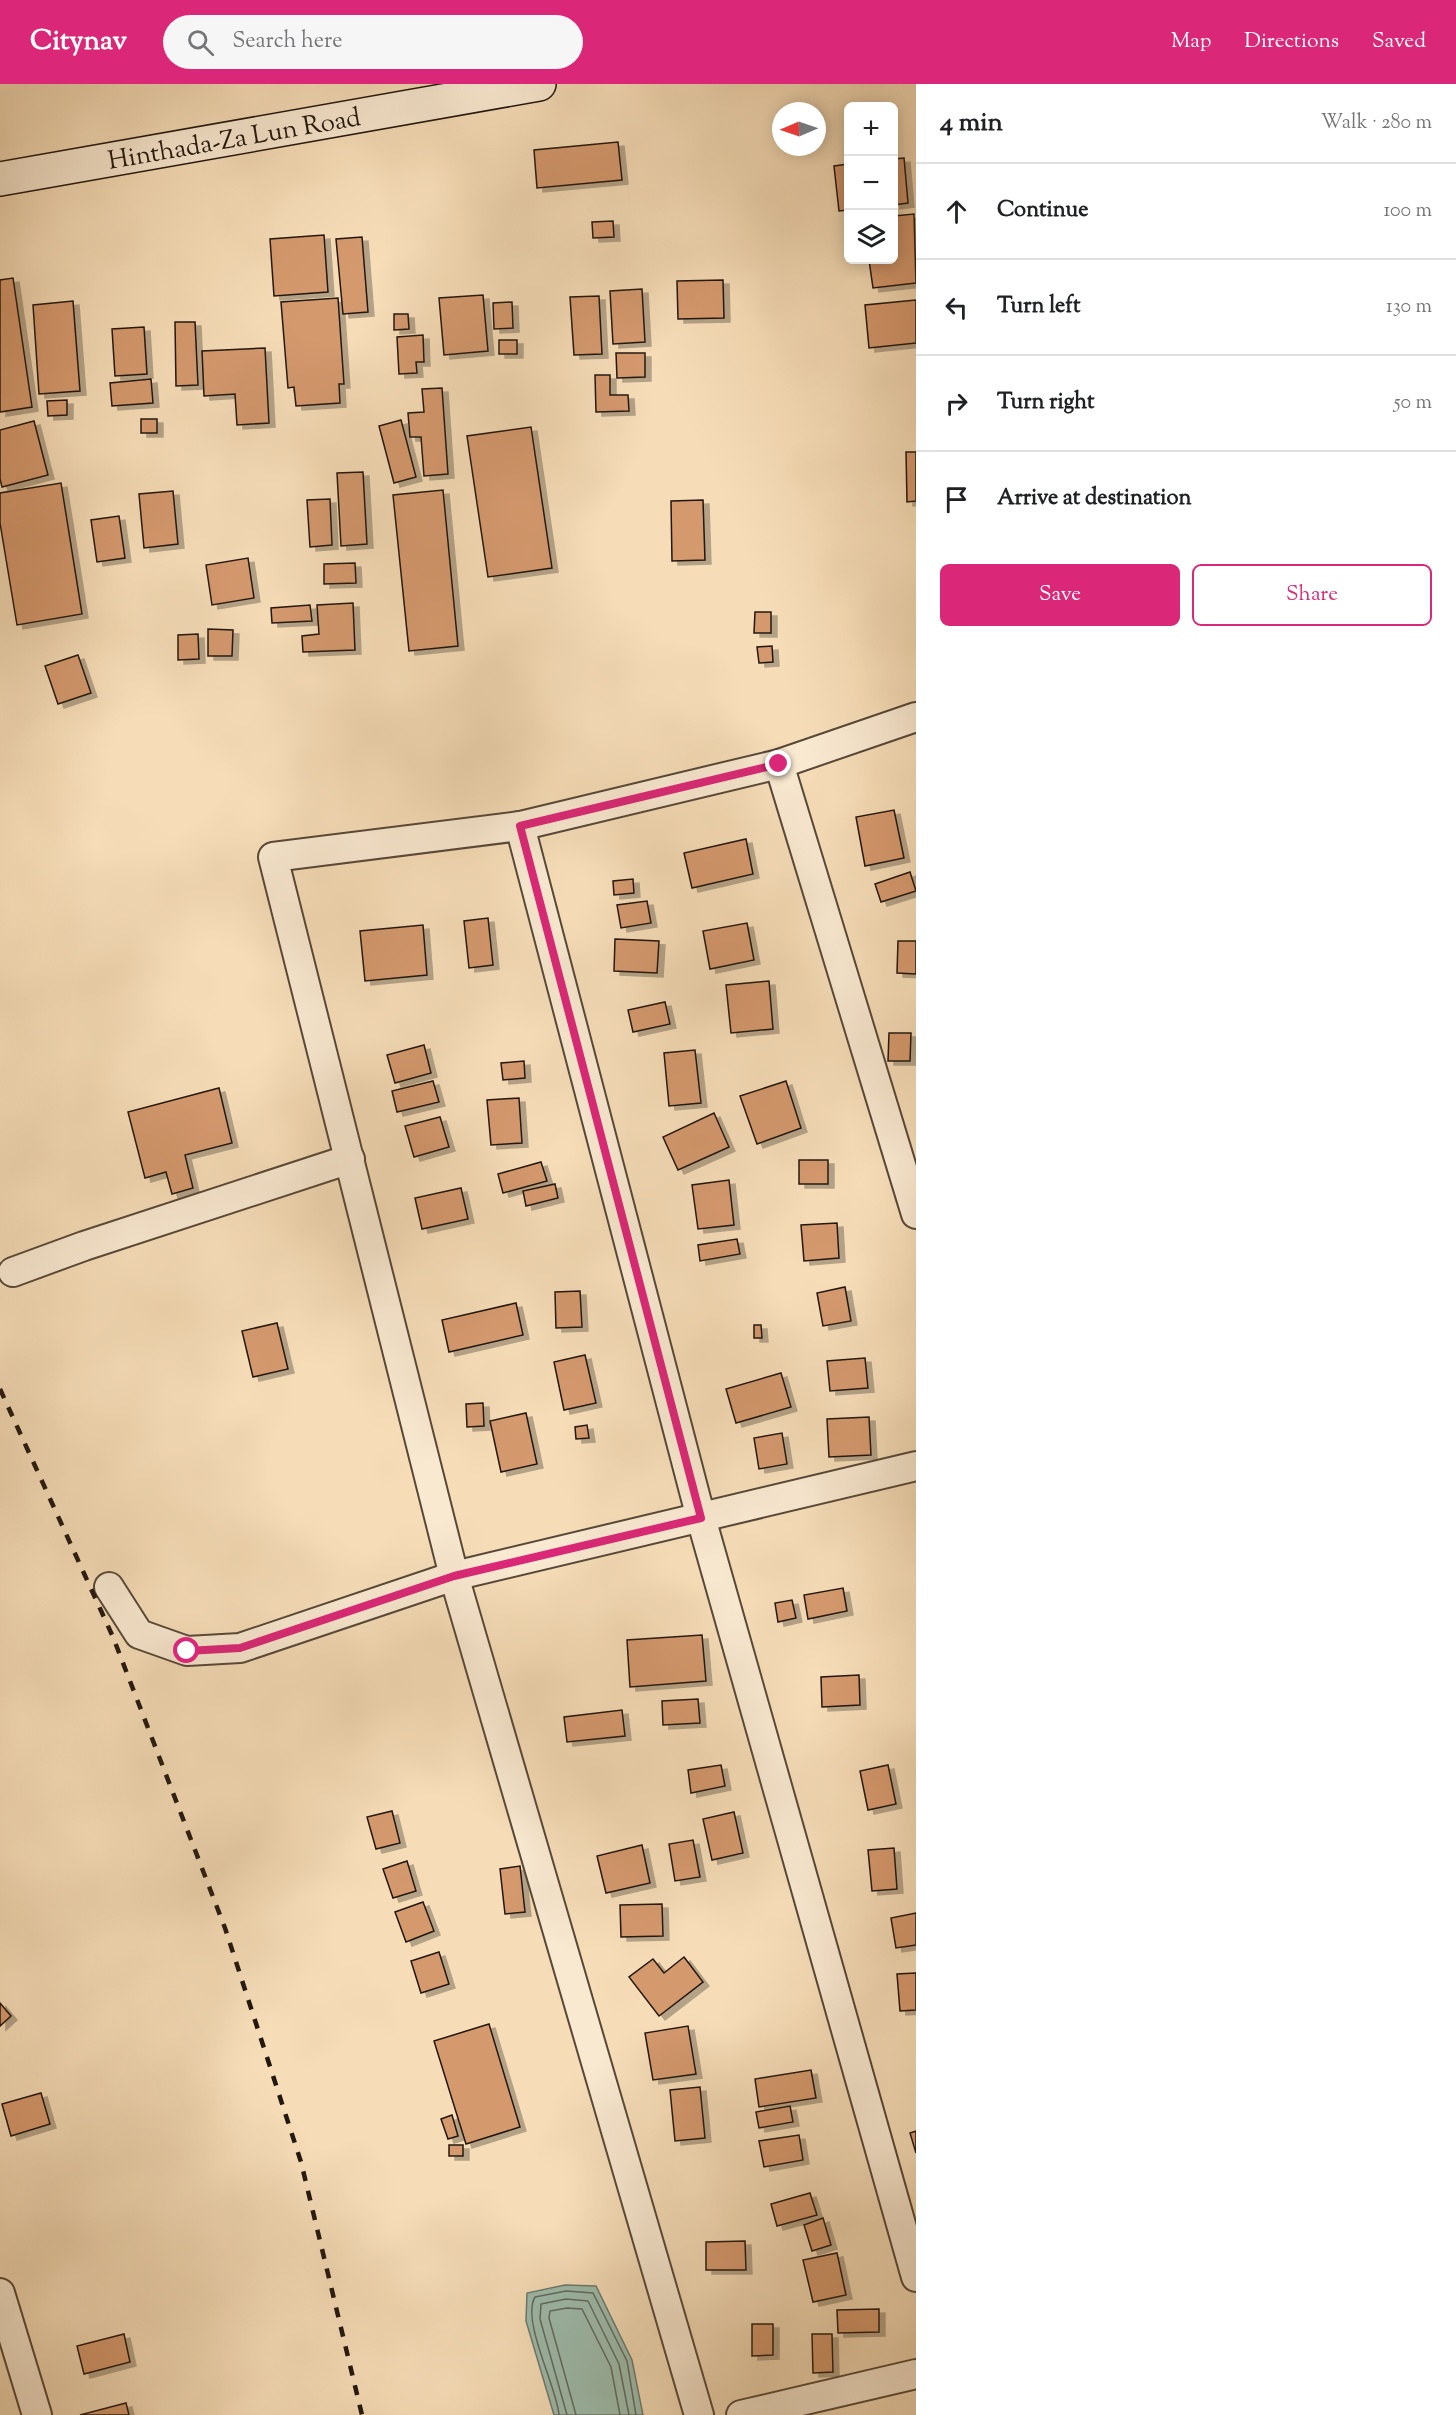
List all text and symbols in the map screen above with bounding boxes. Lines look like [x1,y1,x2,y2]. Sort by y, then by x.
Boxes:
search box [163,15,583,69]
text: Citynav [30,22,127,62]
icon: search [184,26,217,59]
text: Search here [232,26,343,58]
text: Map [1171,27,1211,57]
text: Directions [1244,27,1339,57]
text: Saved [1372,27,1426,57]
street label: Hinthada-Za Lun Road [105,100,364,181]
north arrow [772,102,826,156]
map controls [844,102,898,264]
button: + [844,102,898,156]
text: 4 min [940,105,1003,142]
text: Walk · 280 m [1321,109,1432,138]
button: − [844,156,898,210]
icon: ahead [940,195,973,228]
text: Continue [997,195,1088,227]
text: 100 m [1383,197,1432,226]
button: layers [844,210,898,264]
icon: left [940,291,973,324]
text: Turn left [997,291,1080,323]
text: 130 m [1386,293,1432,322]
icon: right [940,387,973,420]
text: Turn right [997,387,1094,419]
text: 50 m [1394,389,1432,418]
icon: arrive [940,483,973,516]
text: Arrive at destination [997,483,1192,515]
button: Save [940,564,1180,626]
button: Share [1192,564,1432,626]
route end [765,750,791,776]
route start [173,1637,199,1663]

